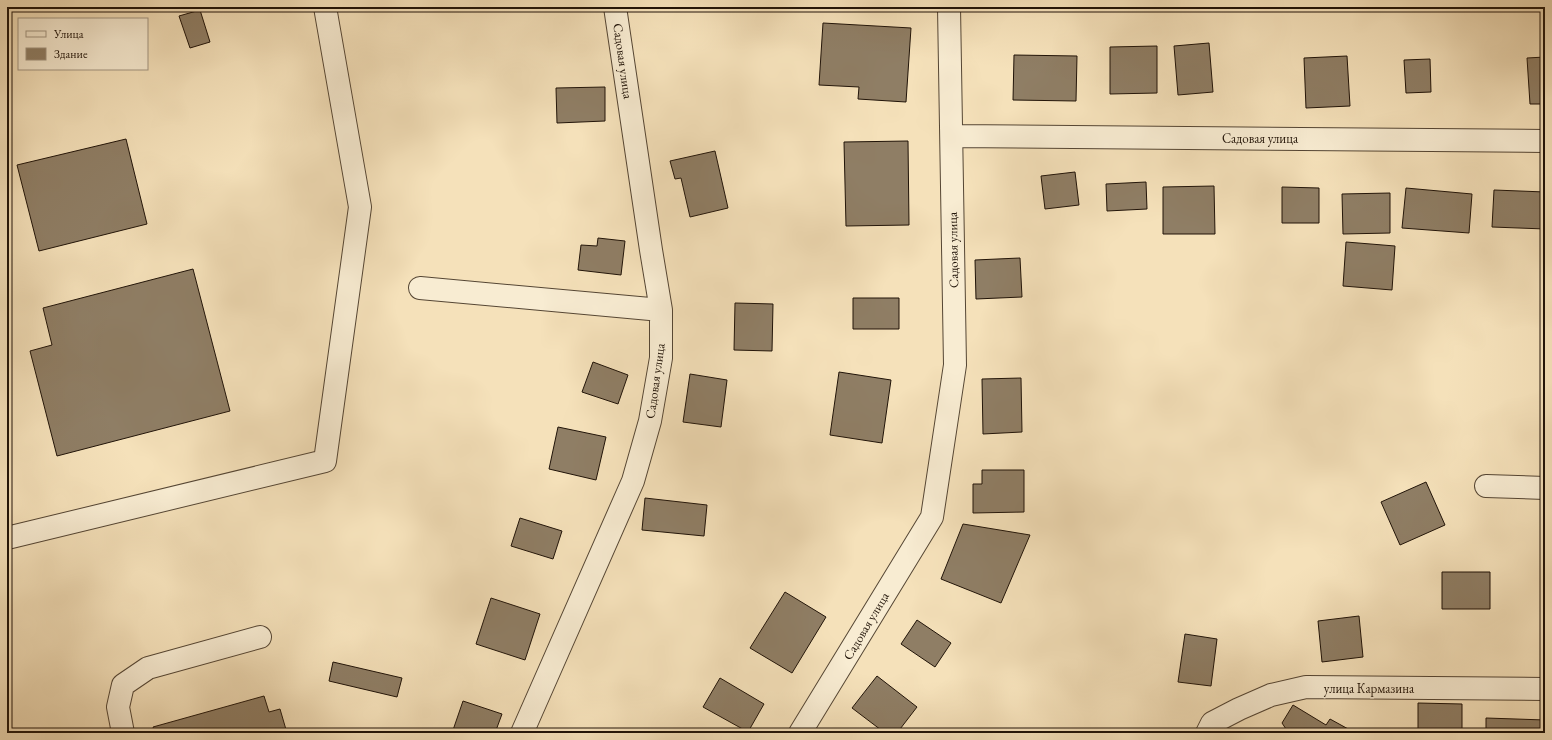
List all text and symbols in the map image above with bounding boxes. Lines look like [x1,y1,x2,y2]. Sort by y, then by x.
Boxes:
legend [18,18,148,70]
street label: Садовая улица [609,22,637,101]
text: Улица [53,26,84,42]
text: Здание [54,46,88,62]
street label: Садовая улица [1222,130,1299,147]
street label: Садовая улица [944,211,962,288]
street label: Садовая улица [641,341,669,420]
street label: Садовая улица [839,588,893,663]
street label: улица Кармазина [1324,680,1415,697]

